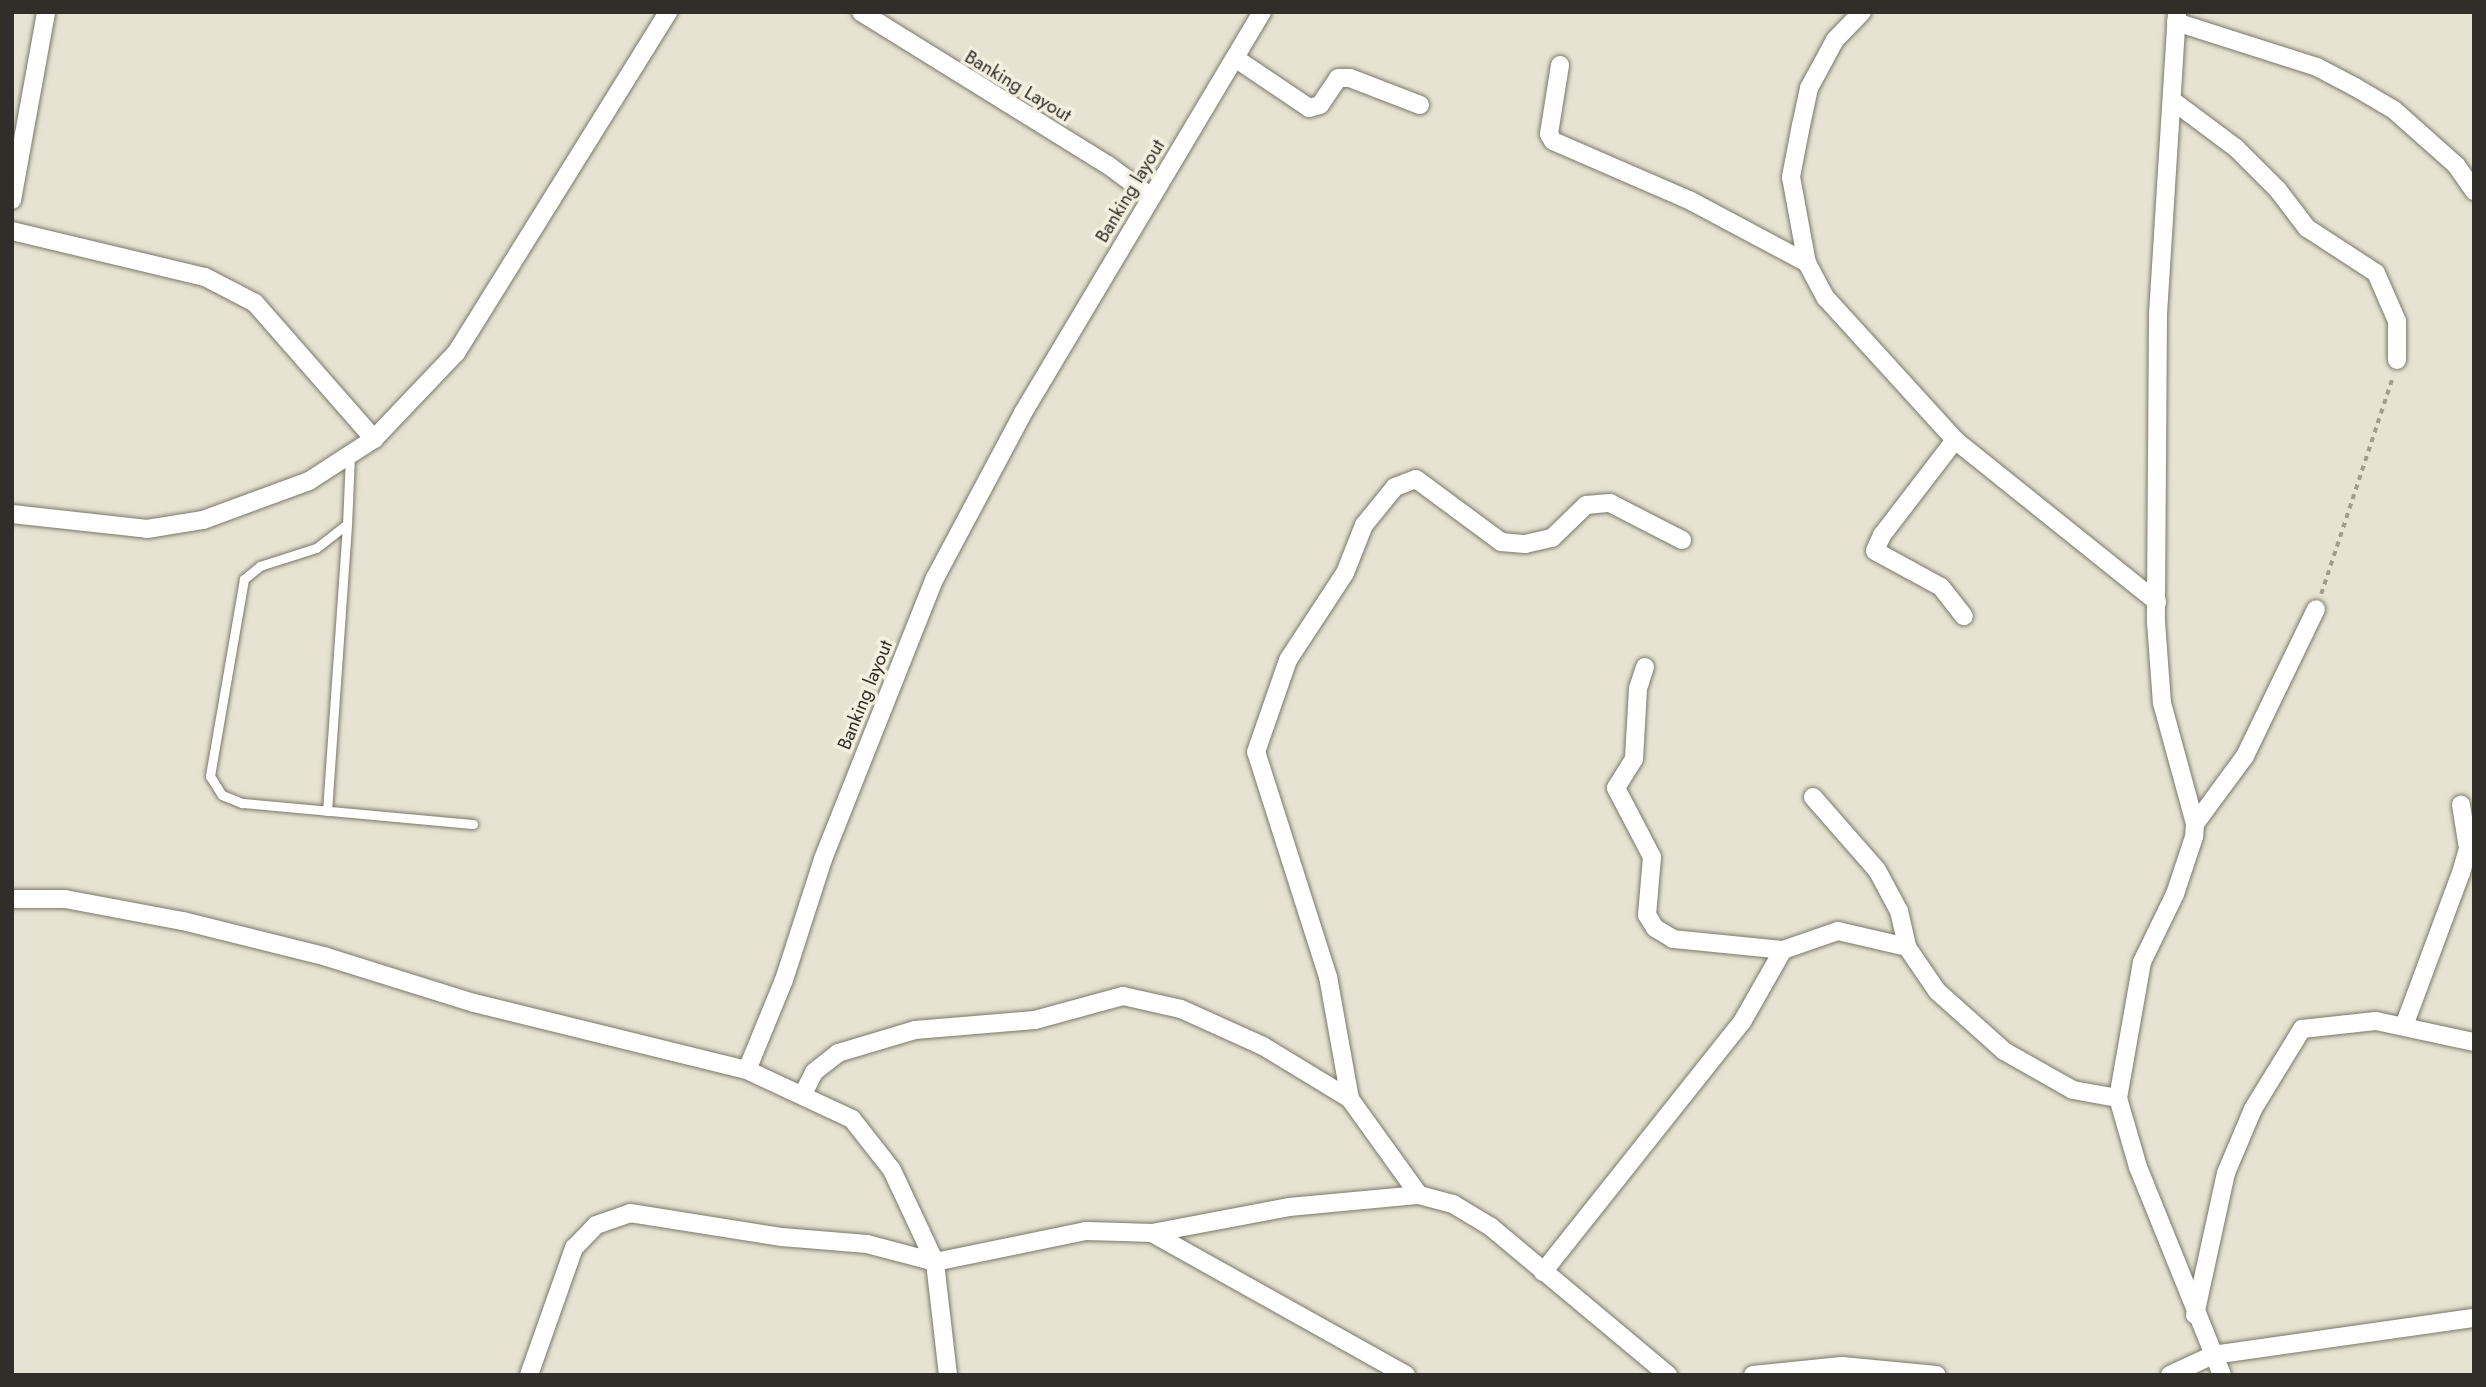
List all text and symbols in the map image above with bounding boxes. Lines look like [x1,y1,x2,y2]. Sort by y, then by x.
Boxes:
street label: Banking Layout [961,45,1075,127]
street label: Banking layout [1090,135,1170,247]
street label: Banking layout [833,637,897,753]

